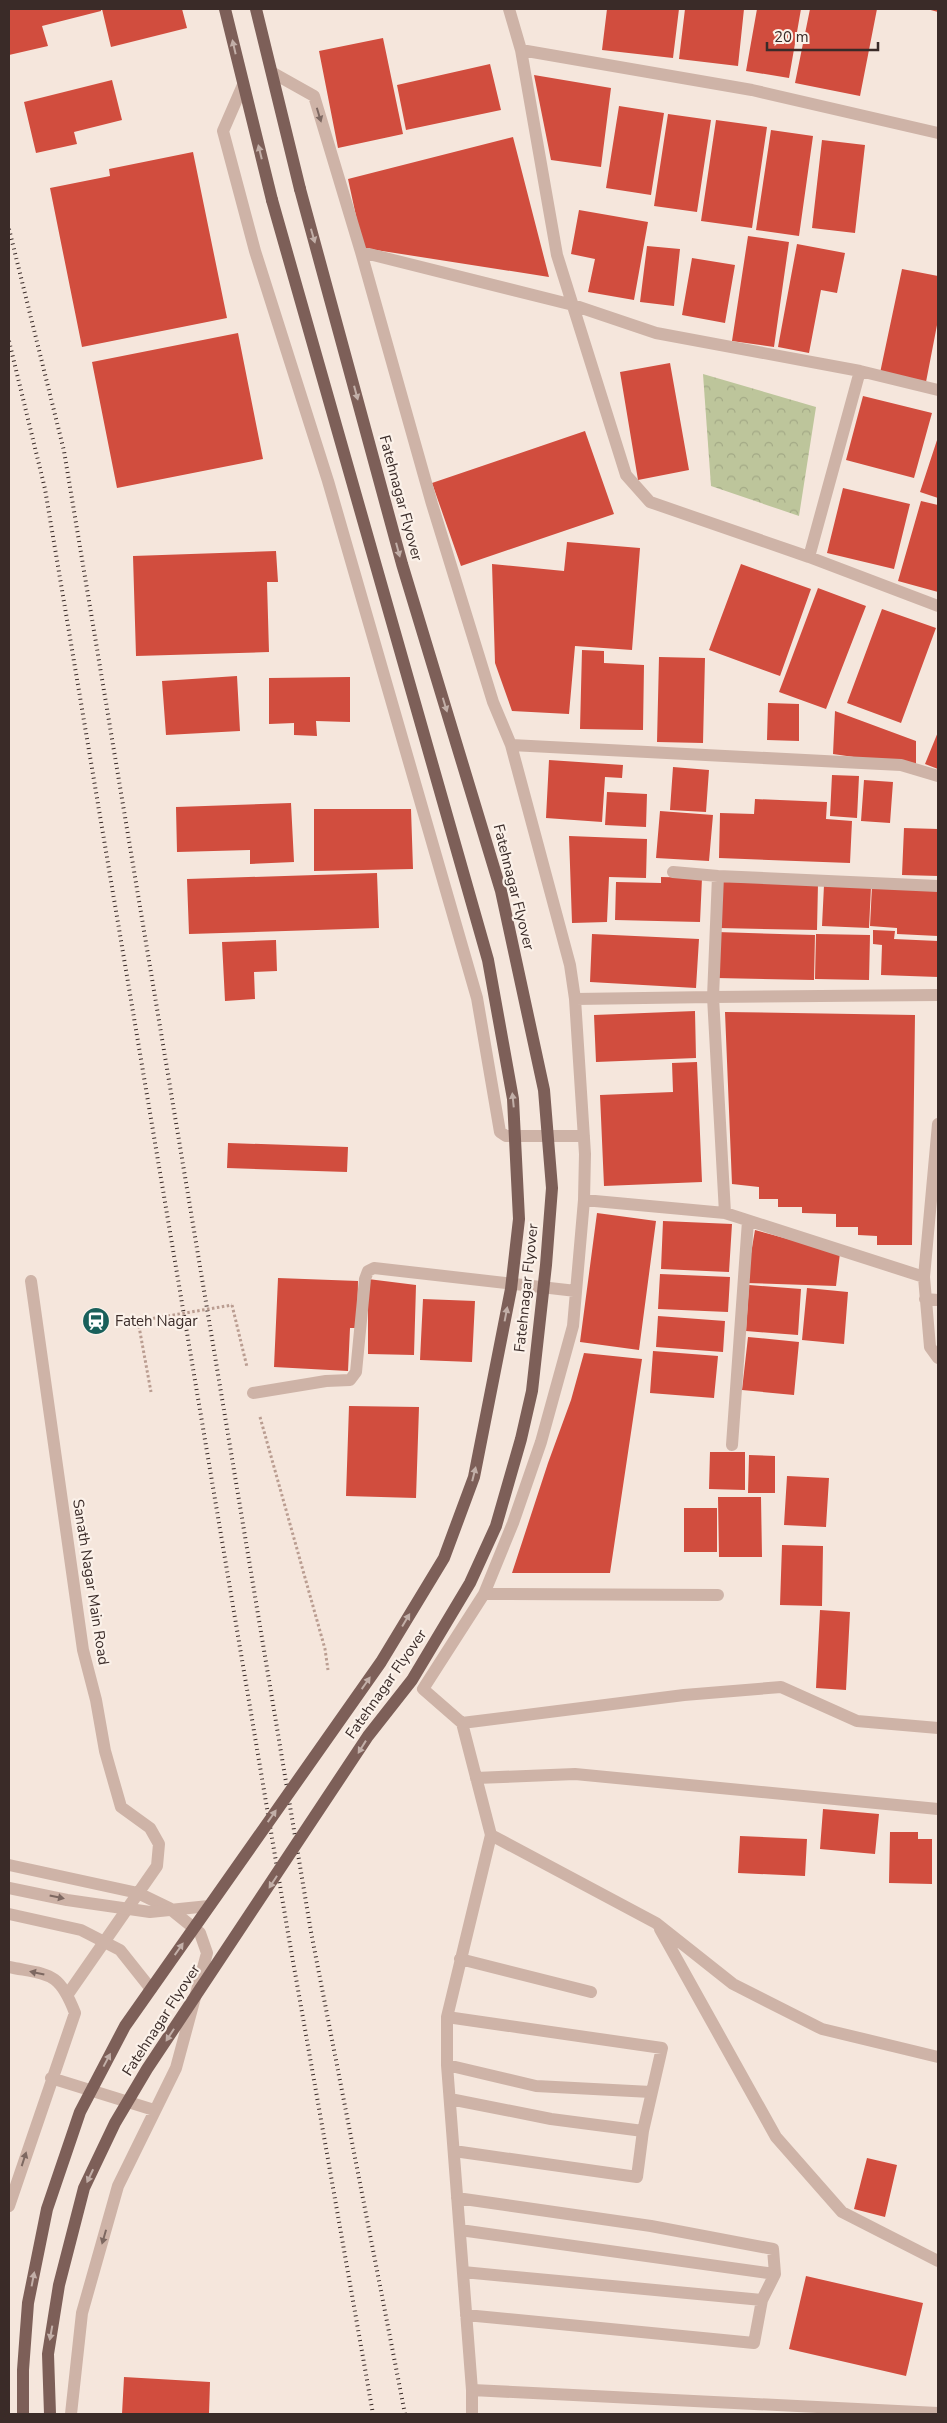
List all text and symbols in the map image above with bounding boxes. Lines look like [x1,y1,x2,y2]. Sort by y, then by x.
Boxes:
scale bar [767,20,878,52]
text: 20 m [774,27,809,47]
one-way arrow [230,39,238,55]
one-way arrow [316,108,324,123]
one-way arrow [256,145,264,160]
one-way arrow [309,228,317,244]
one-way arrow [352,385,360,400]
street label: Fatehnagar Flyover [375,433,428,564]
one-way arrow [394,542,402,557]
one-way arrow [442,698,450,713]
street label: Fatehnagar Flyover [489,822,539,953]
one-way arrow [509,1092,517,1108]
street label: Fatehnagar Flyover [509,1222,543,1353]
station icon: Fateh Nagar [81,1306,111,1336]
one-way arrow [502,1306,510,1322]
place label: Fateh Nagar [115,1311,198,1331]
one-way arrow [471,1466,479,1481]
street label: Sanath Nagar Main Road [68,1498,114,1666]
one-way arrow [402,1614,411,1627]
street label: Fatehnagar Flyover [341,1625,432,1743]
one-way arrow [361,1676,371,1690]
one-way arrow [357,1740,367,1753]
one-way arrow [267,1809,277,1823]
one-way arrow [268,1876,278,1889]
one-way arrow [49,1894,65,1902]
one-way arrow [174,1942,184,1956]
street label: Fatehnagar Flyover [117,1960,205,2080]
one-way arrow [29,1969,44,1977]
one-way arrow [165,2028,175,2041]
one-way arrow [103,2052,111,2067]
one-way arrow [20,2152,28,2167]
one-way arrow [86,2168,94,2183]
one-way arrow [99,2229,107,2244]
one-way arrow [29,2271,37,2286]
one-way arrow [47,2325,55,2341]

